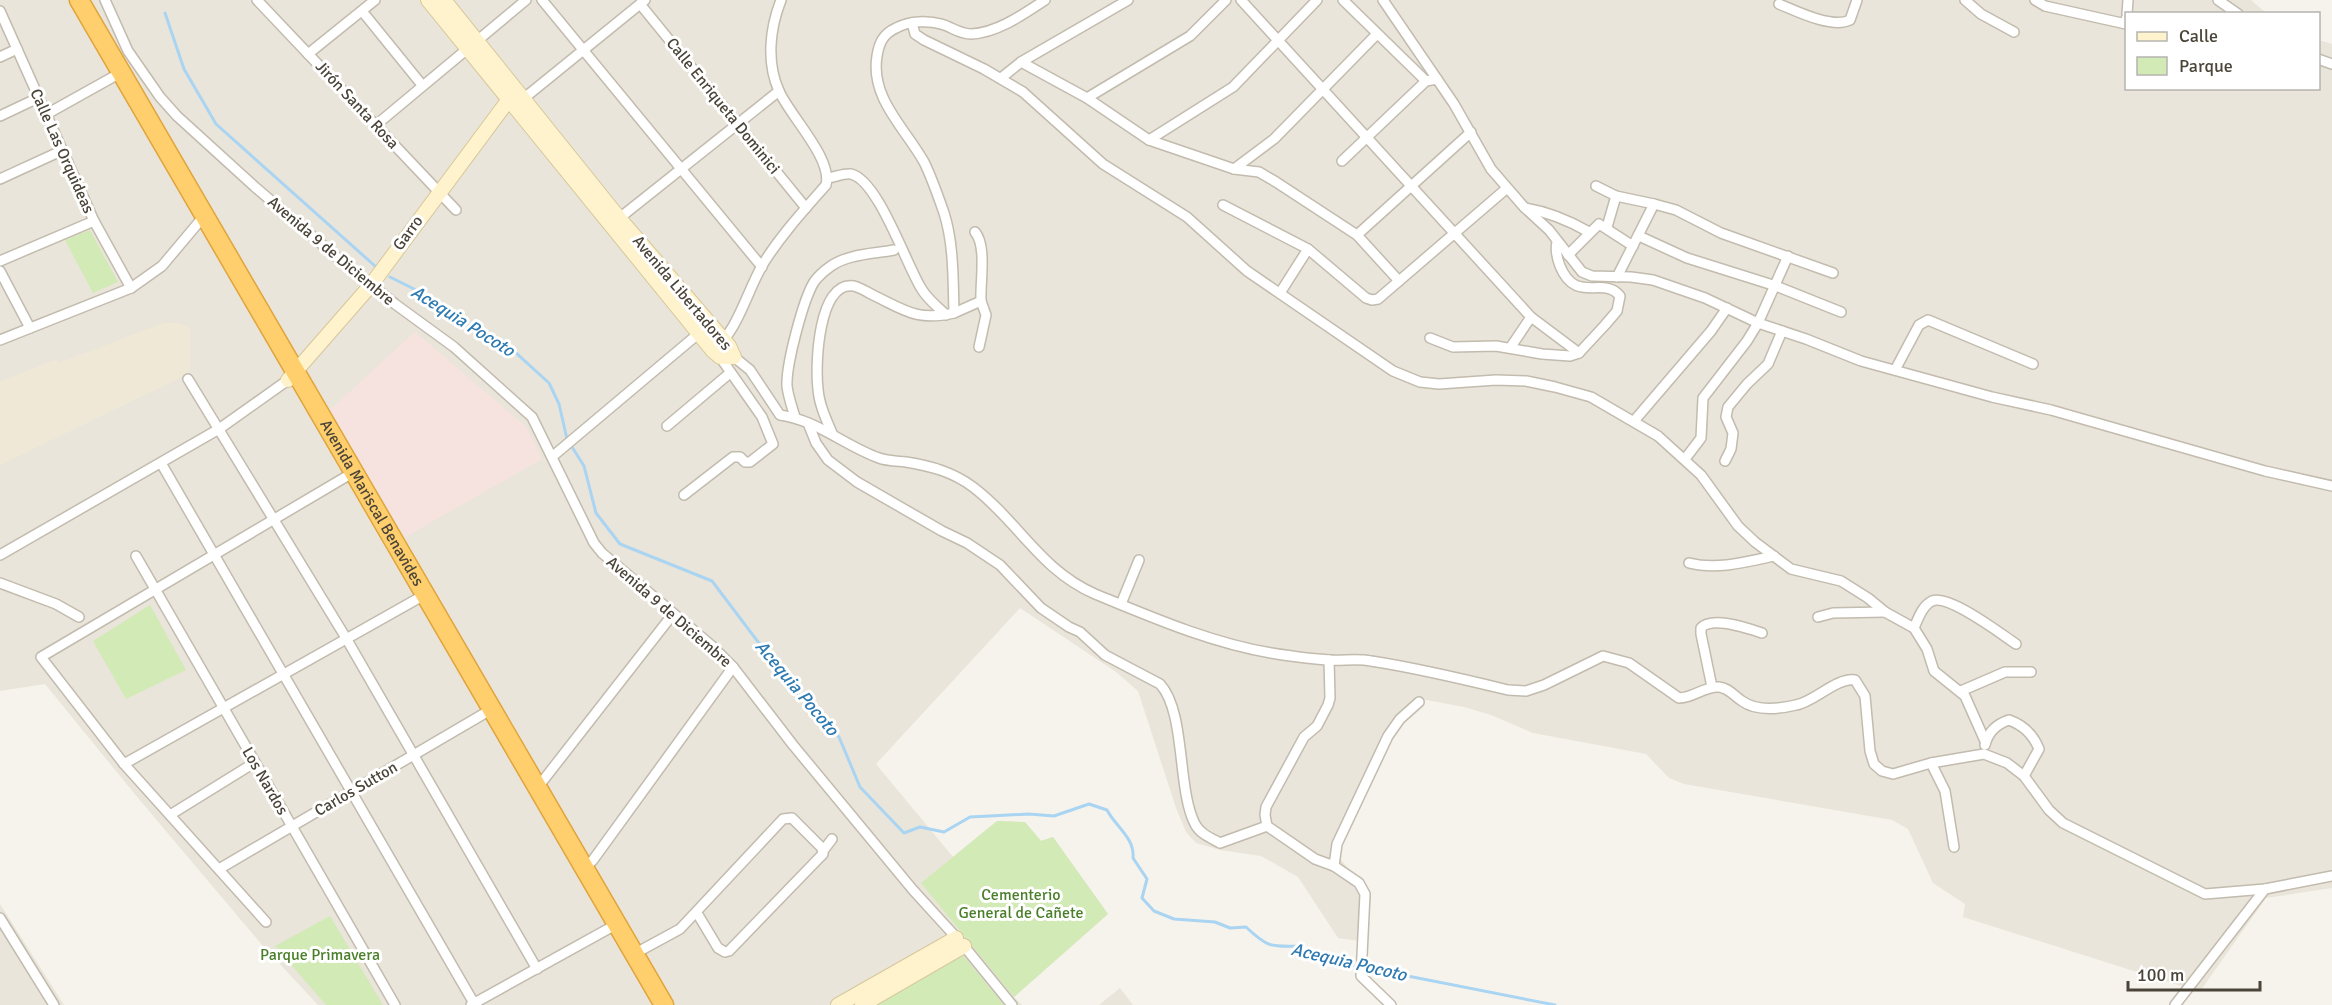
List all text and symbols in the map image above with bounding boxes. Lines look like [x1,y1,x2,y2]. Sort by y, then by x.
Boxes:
legend [2125,12,2320,90]
text: Calle [2179,25,2218,47]
street label: Calle Enriqueta Dominici [662,34,784,178]
text: Parque [2179,55,2233,77]
street label: Jirón Santa Rosa [311,57,403,153]
street label: Calle Las Orquideas [26,86,98,216]
street label: Avenida 9 de Diciembre [263,192,399,310]
street label: Garro [389,212,427,254]
street label: Avenida Libertadores [628,231,736,355]
water label: Acequia Pocoto [407,280,520,362]
street label: Avenida Mariscal Benavides [315,416,428,590]
street label: Avenida 9 de Diciembre [602,552,736,672]
water label: Acequia Pocoto [751,636,844,741]
street label: Los Nardos [238,743,292,819]
street label: Carlos Sutton [311,757,401,821]
park label: Cementerio General de Cañete [958,885,1084,923]
water label: Acequia Pocoto [1289,938,1410,986]
park label: Parque Primavera [260,945,380,965]
scale bar [2128,954,2260,992]
text: 100 m [2137,964,2184,986]

